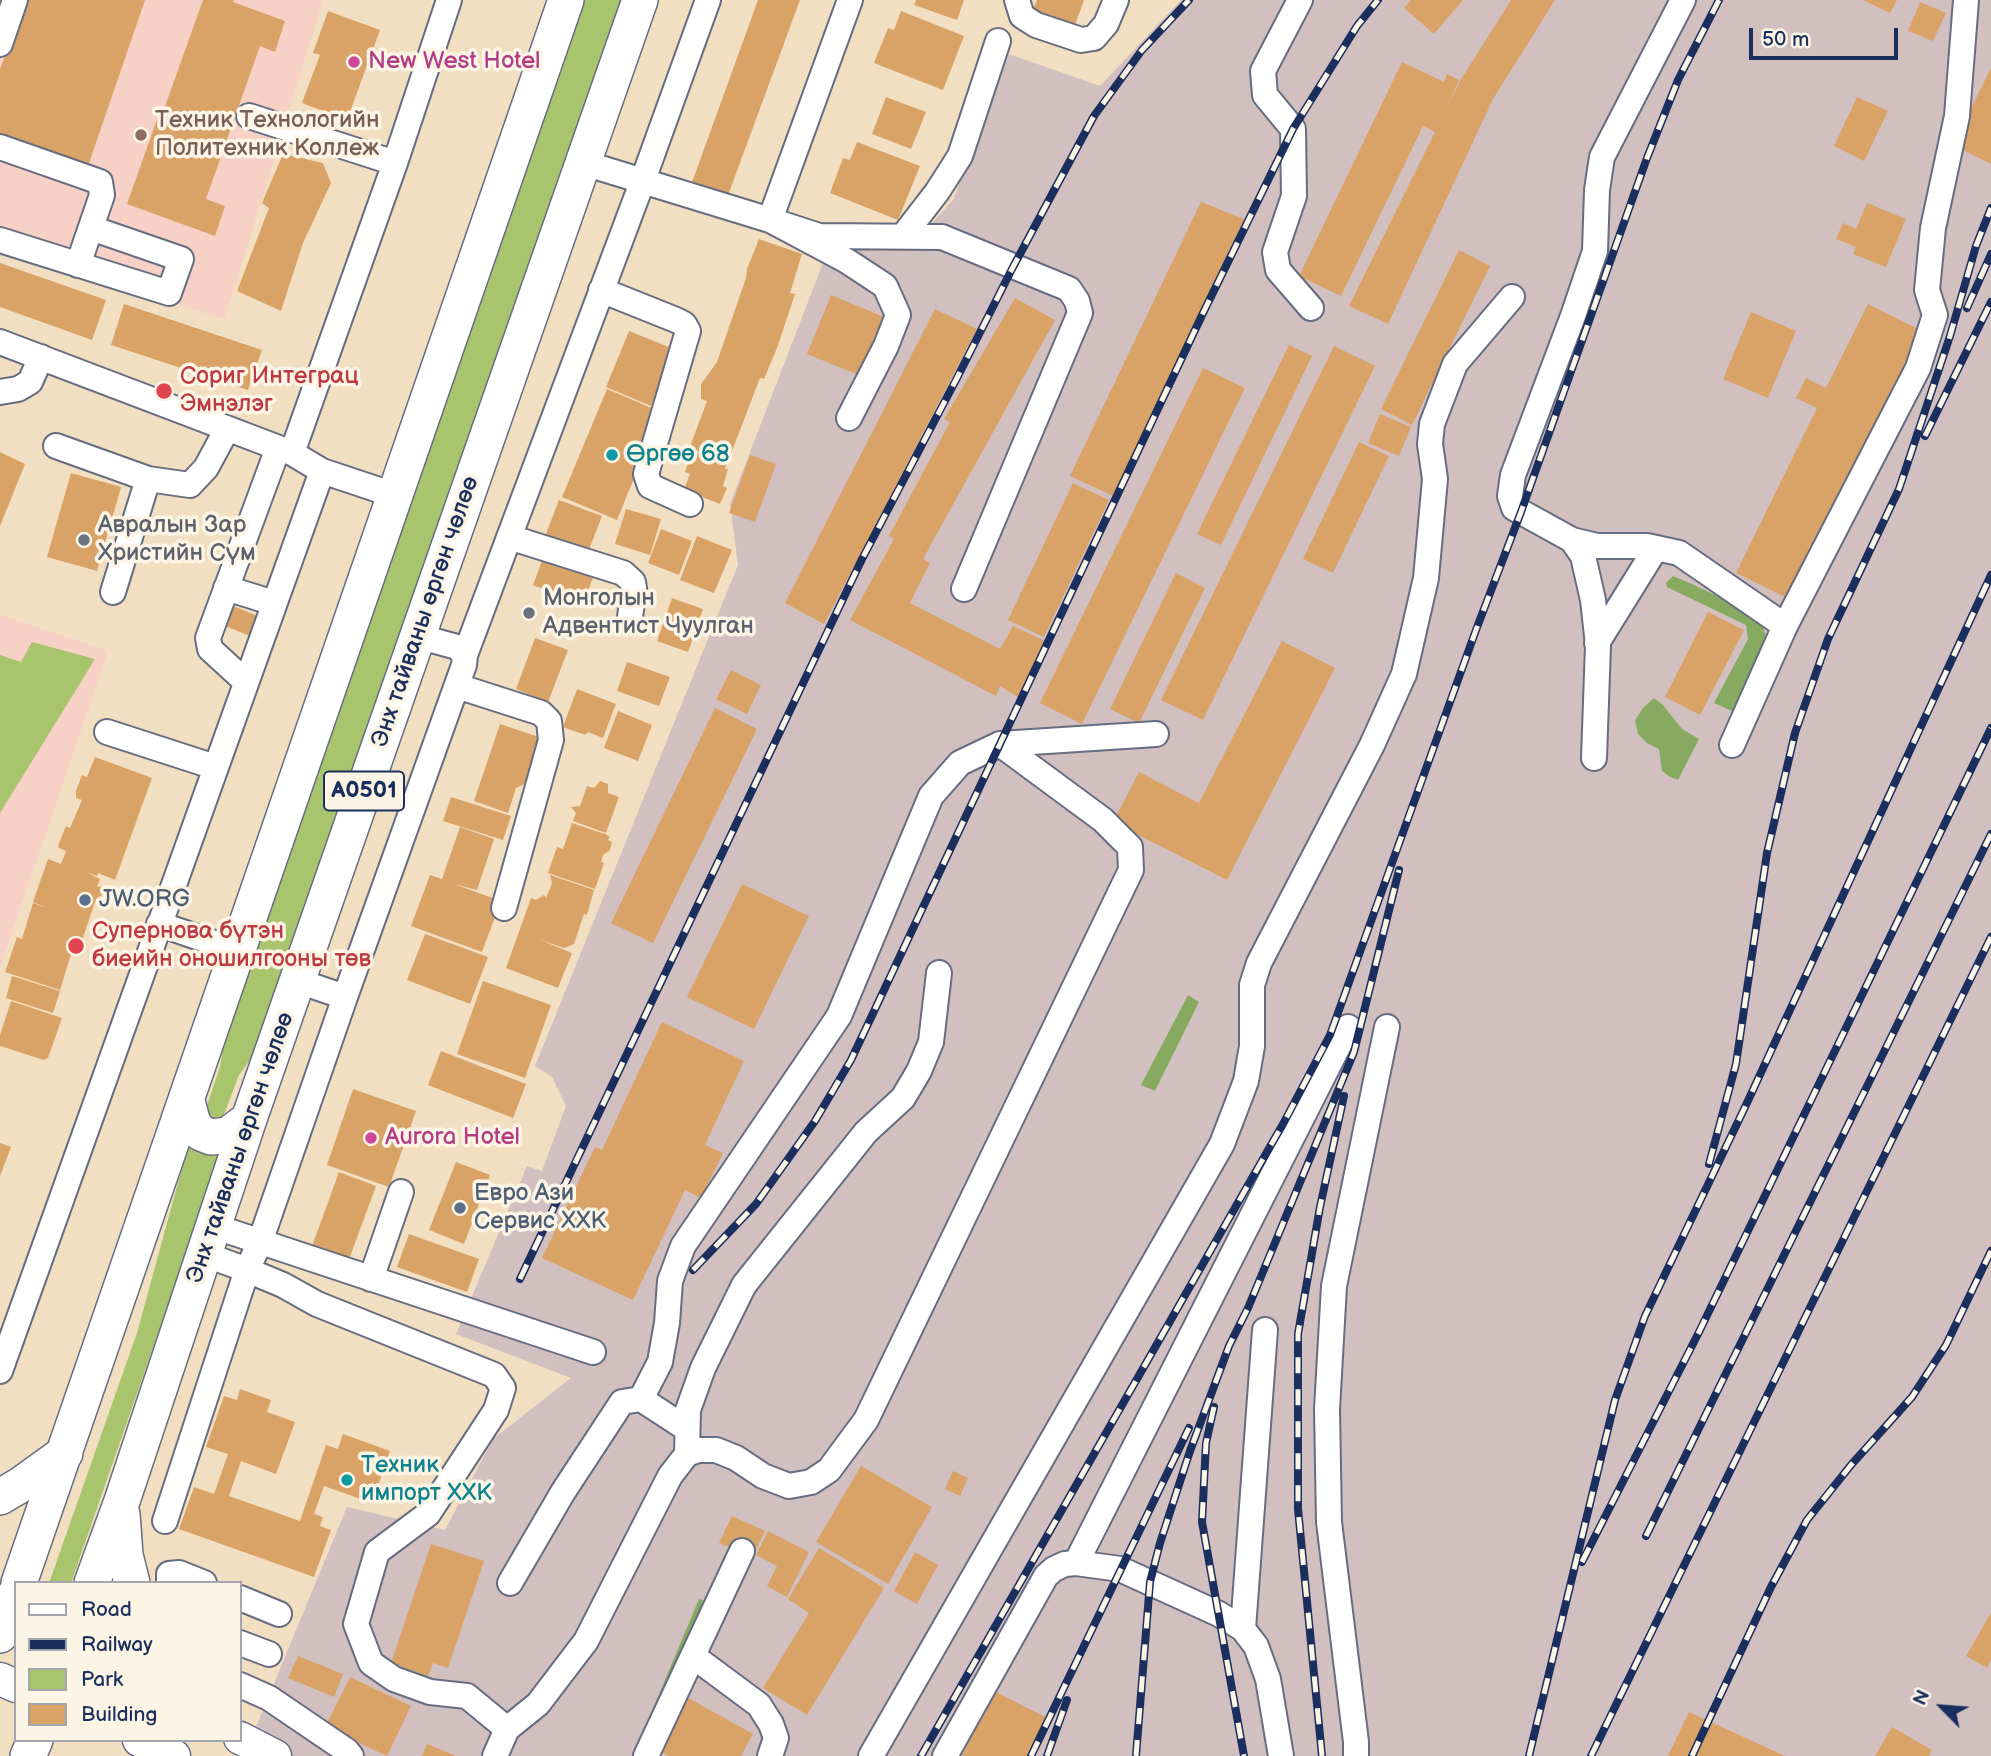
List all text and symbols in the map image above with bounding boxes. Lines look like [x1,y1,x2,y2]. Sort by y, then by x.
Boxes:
scale bar [1753,14,1902,58]
text: 50 m [1762,27,1809,52]
place label: New West Hotel [368,48,540,76]
marker: New West Hotel [346,54,362,70]
place label: Техник Технологийн Политехник Коллеж [155,107,380,163]
marker: Техник Технологийн Политехник Коллеж [133,127,149,143]
place label: Сориг Интеграц Эмнэлэг [180,363,359,419]
marker: Сориг Интеграц Эмнэлэг [154,381,174,401]
place label: Өргөө 68 [626,441,730,469]
marker: Өргөө 68 [604,447,620,463]
street label: Энх тайваны өргөн чөлөө [366,473,486,751]
place label: Авралын 3ар Христийн Сүм [98,512,256,568]
marker: Авралын 3ар Христийн Сүм [76,532,92,548]
place label: Монголын Адвентист Чуулган [543,585,754,641]
marker: Монголын Адвентист Чуулган [521,605,537,621]
road number: A0501 [324,772,404,810]
place label: JW.ORG [99,886,190,914]
marker: JW.ORG [77,892,93,908]
place label: Супернова бүтэн биеийн оношилгооны төв [92,918,371,974]
marker: Супернова бүтэн биеийн оношилгооны төв [66,936,86,956]
street label: Энх тайваны өргөн чөлөө [181,1009,301,1287]
place label: Aurora Hotel [385,1124,520,1152]
marker: Aurora Hotel [363,1130,379,1146]
place label: Евро Ази Сервис ХХК [474,1180,606,1236]
marker: Евро Ази Сервис ХХК [452,1200,468,1216]
place label: Техник импорт ХХК [361,1452,492,1508]
marker: Техник импорт ХХК [339,1472,355,1488]
legend [14,1581,242,1742]
text: Road [81,1597,132,1622]
text: Railway [81,1632,153,1657]
text: Park [81,1667,123,1692]
north arrow [1907,1672,1977,1742]
text: N [1909,1687,1936,1709]
text: Building [81,1702,157,1727]

